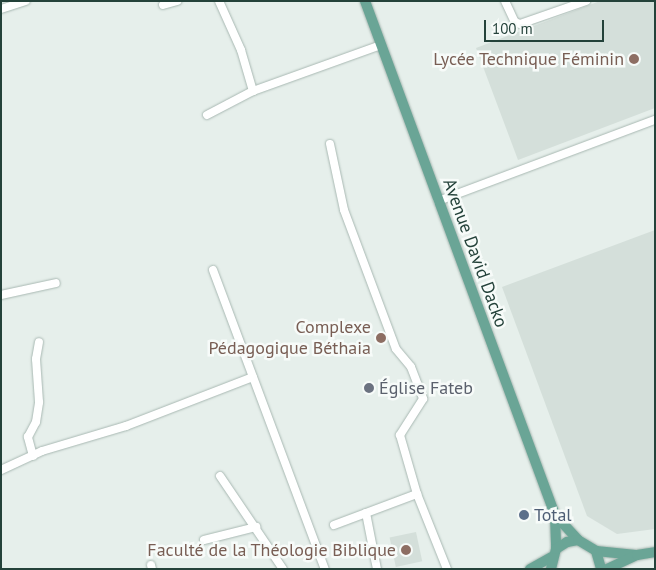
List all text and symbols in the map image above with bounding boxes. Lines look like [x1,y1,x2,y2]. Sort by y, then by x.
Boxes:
scale bar [486,10,606,42]
text: 100 m [492,19,533,38]
place label: Lycée Technique Féminin [433,48,624,70]
marker: Lycée Technique Féminin [628,53,640,65]
street label: Avenue David Dacko [438,176,512,330]
place label: Complexe Pédagogique Béthaia [208,317,371,359]
marker: Complexe Pédagogique Béthaia [375,332,387,344]
place label: Église Fateb [379,377,473,399]
marker: Église Fateb [363,382,375,394]
place label: Total [534,504,572,526]
marker: Total [518,509,530,521]
place label: Faculté de la Théologie Biblique [147,539,396,561]
marker: Faculté de la Théologie Biblique [400,544,412,556]

